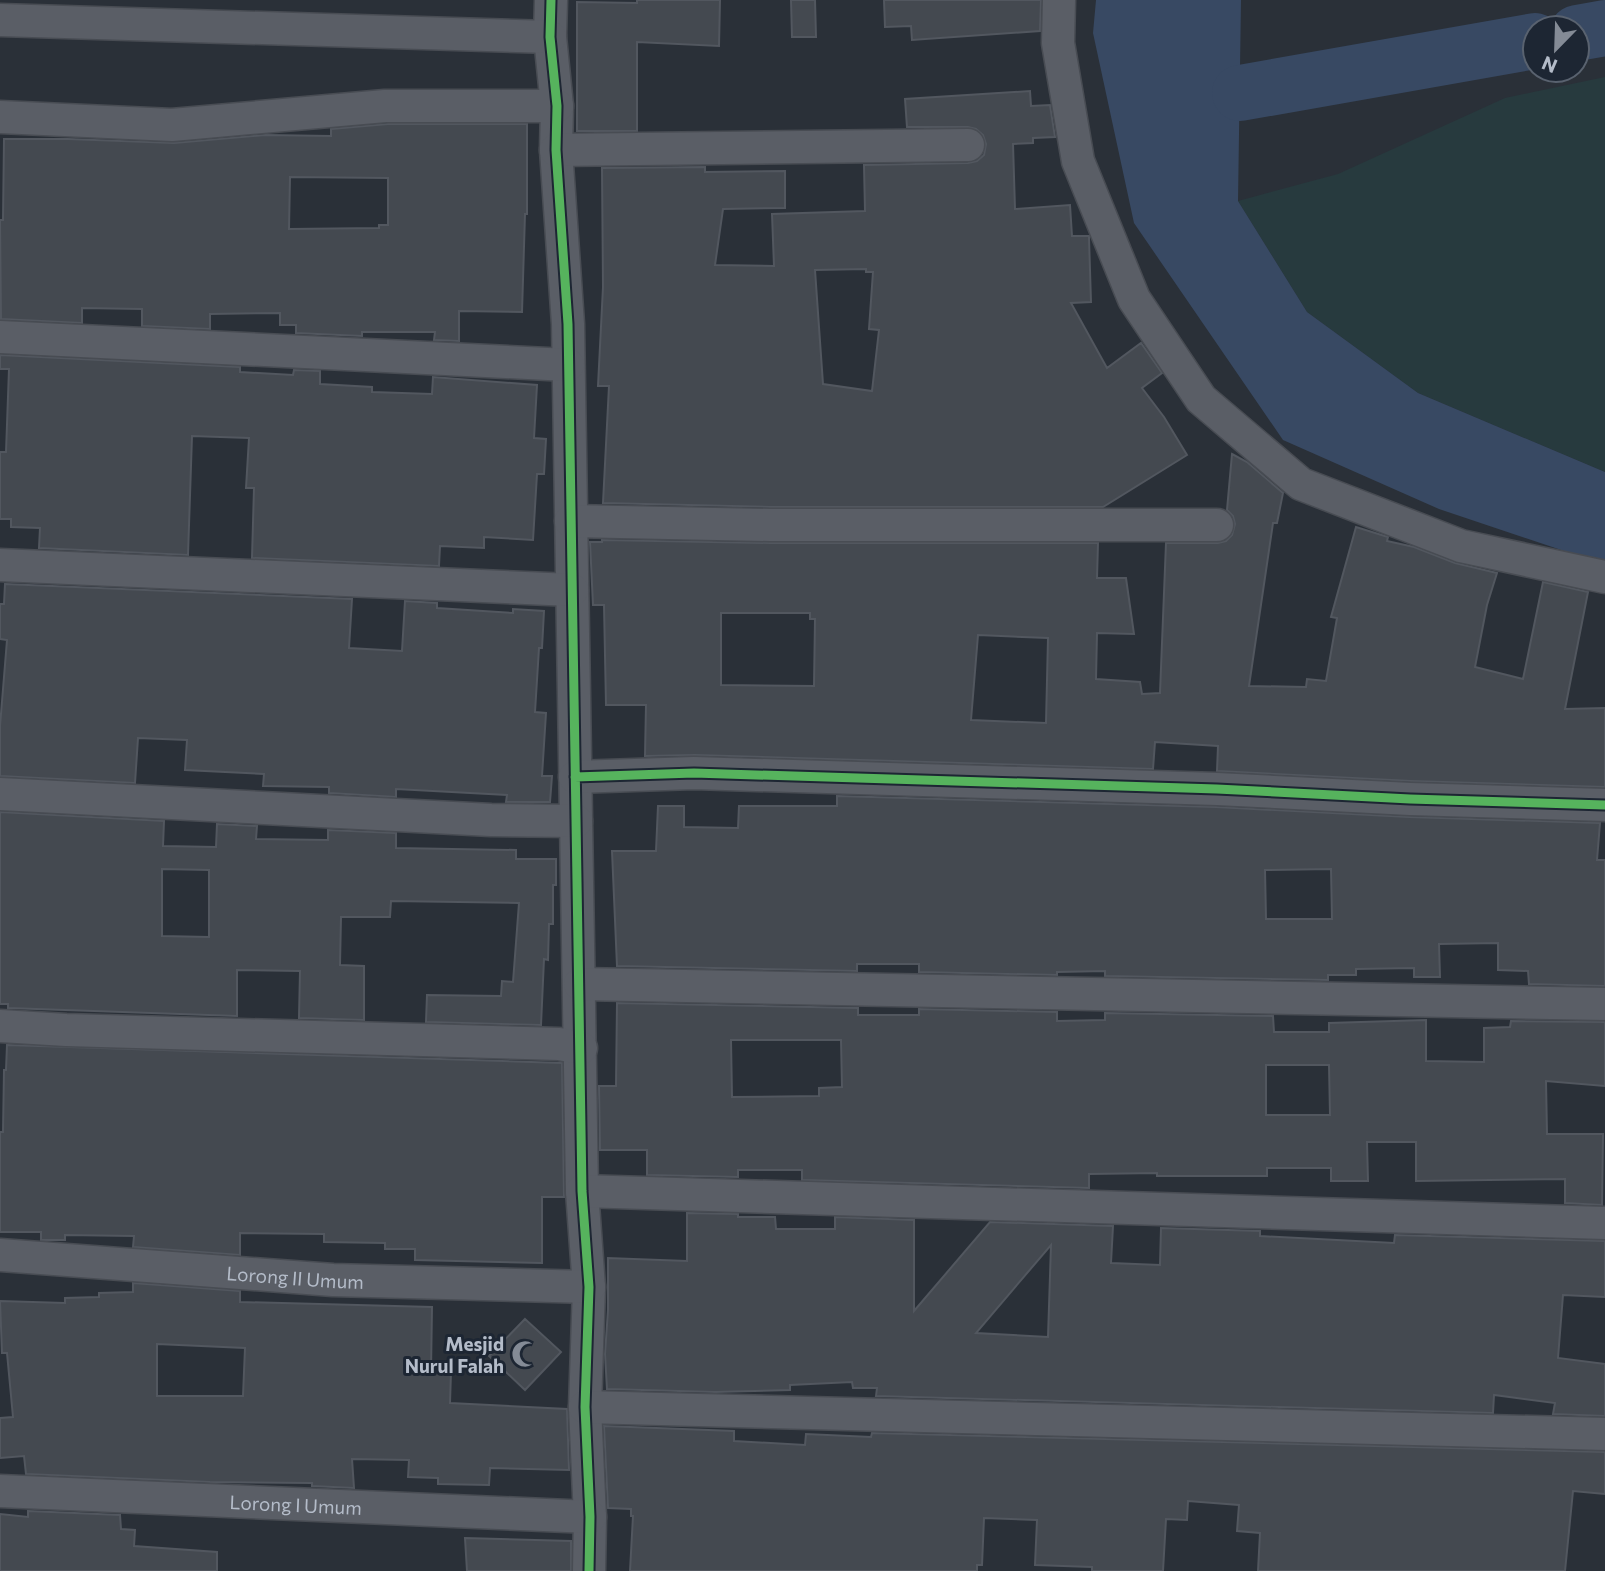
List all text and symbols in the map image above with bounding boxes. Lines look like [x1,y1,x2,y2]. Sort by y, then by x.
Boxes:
north arrow [1521,14,1591,84]
text: N [1538,52,1560,78]
street label: Lorong II Umum [226,1261,364,1292]
place label: Mesjid Nurul Falah [405,1332,504,1377]
mosque icon: Mesjid Nurul Falah [510,1339,540,1369]
street label: Lorong I Umum [229,1490,362,1518]

